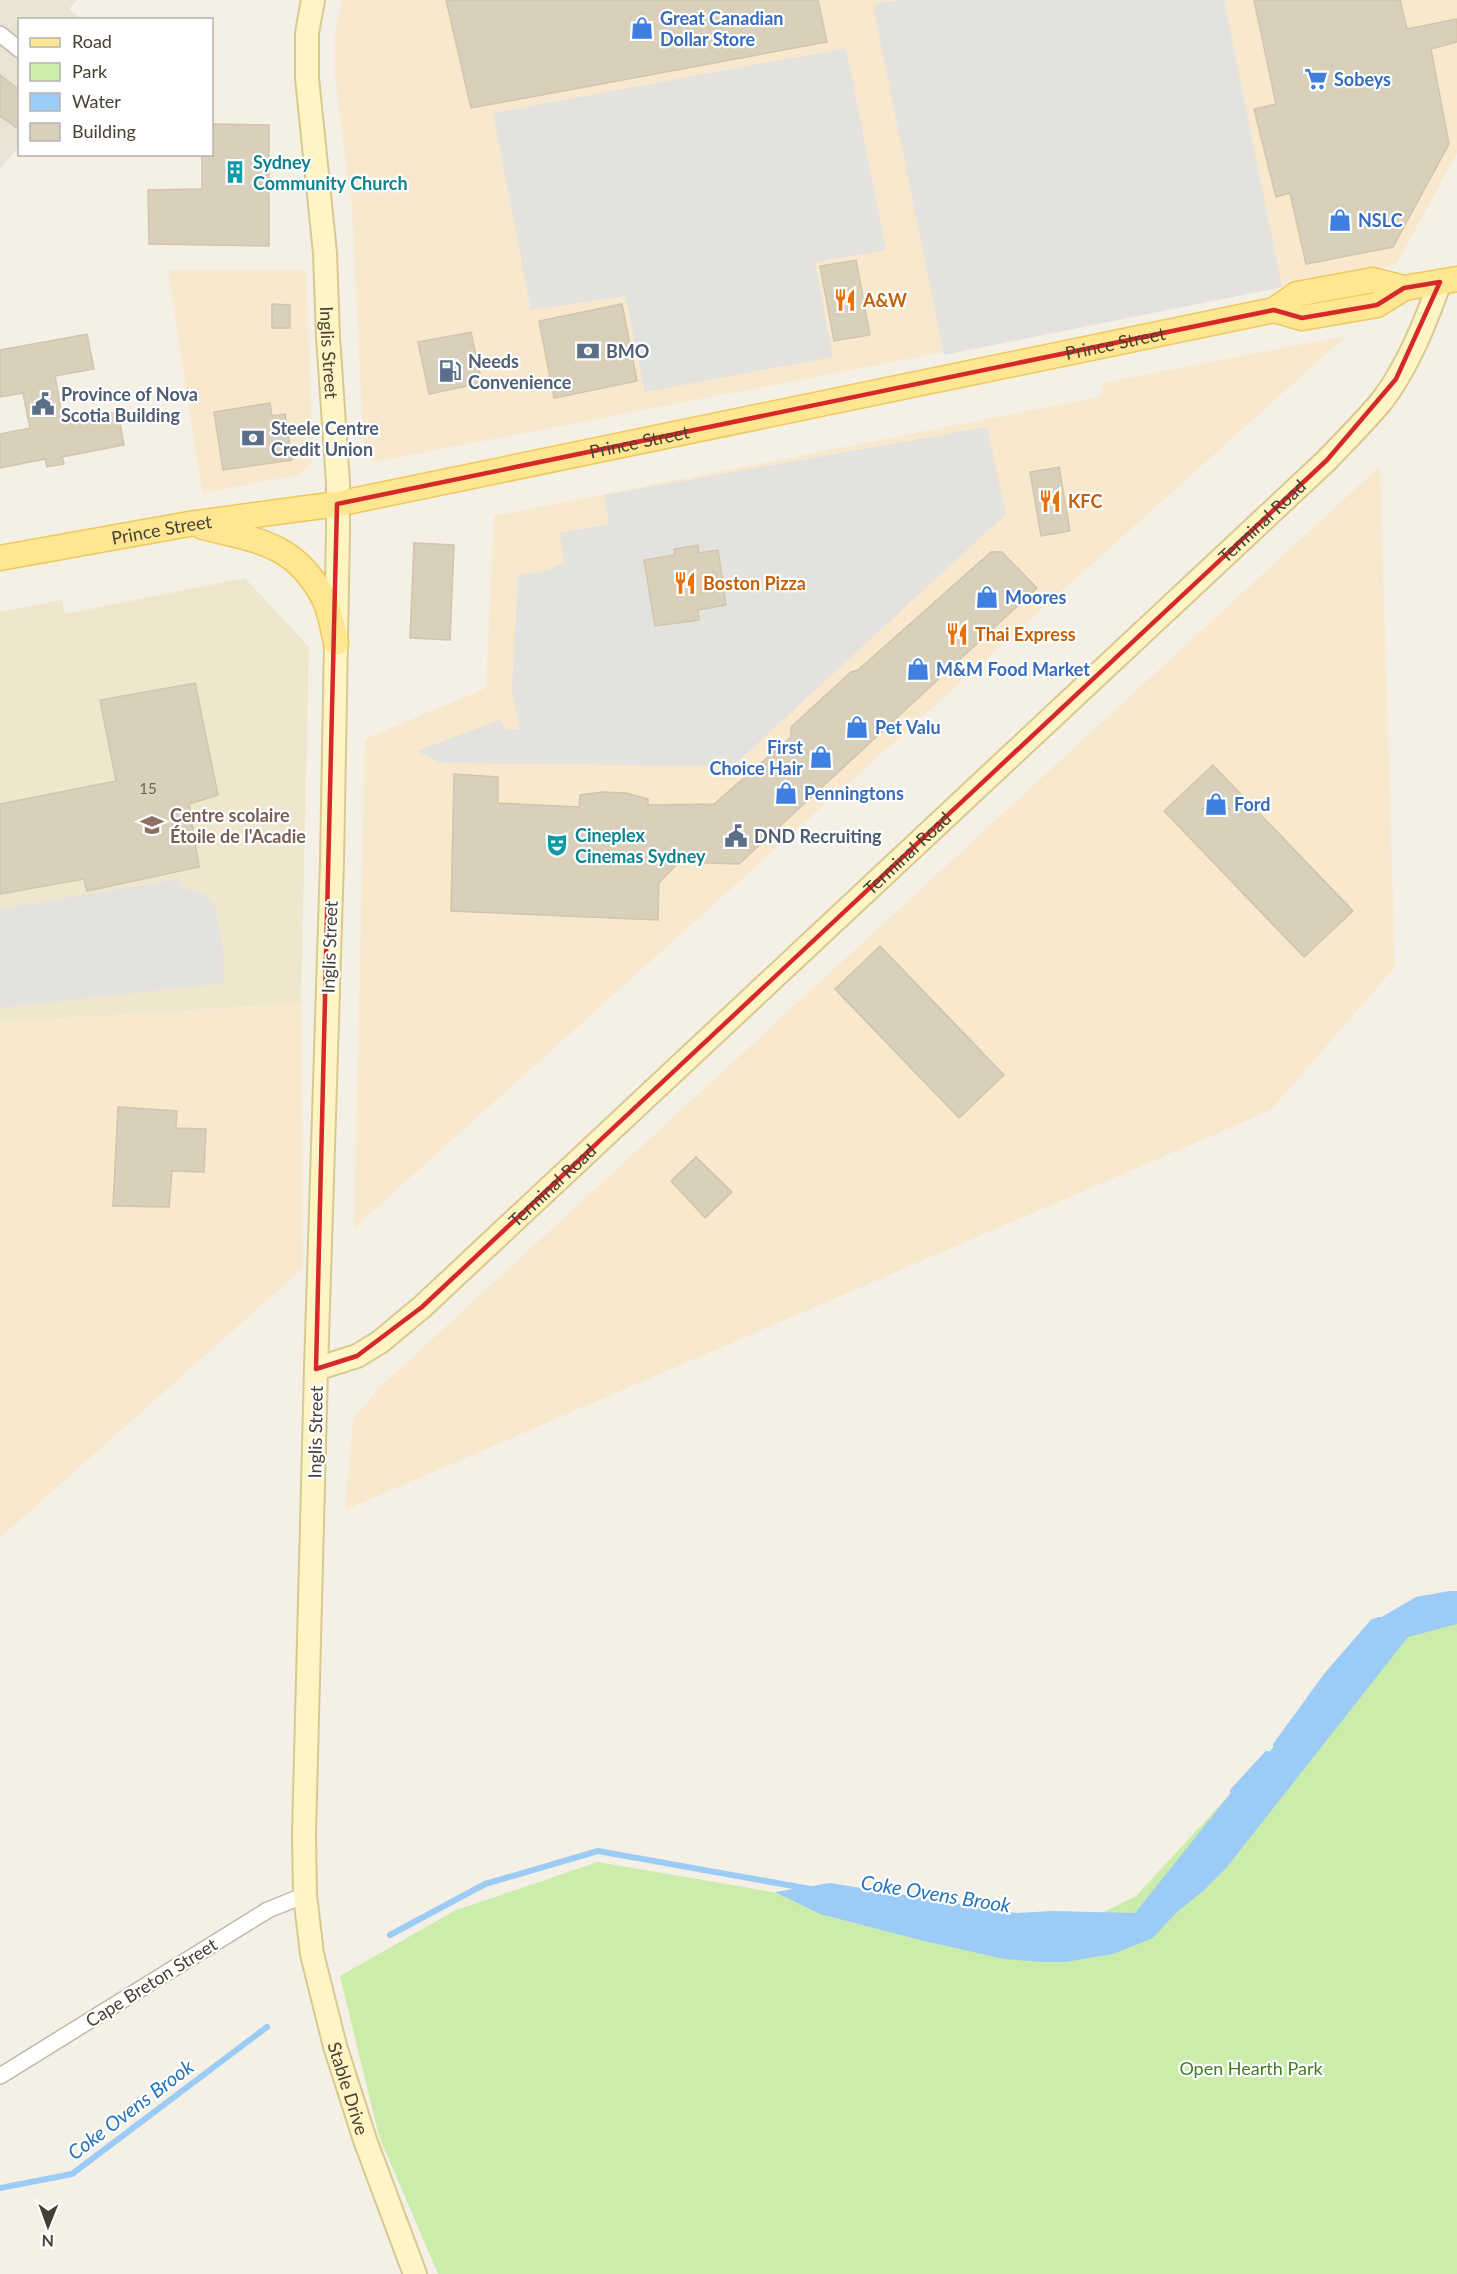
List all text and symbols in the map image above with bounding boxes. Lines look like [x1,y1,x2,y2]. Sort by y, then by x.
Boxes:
place label: Great Canadian Dollar Store [660,7,783,50]
shop icon: Great Canadian Dollar Store [629,15,655,41]
legend [18,18,213,156]
text: Road [72,30,112,52]
text: Park [72,60,108,82]
supermarket icon: Sobeys [1303,66,1329,92]
place label: Sobeys [1334,68,1391,90]
text: Water [72,90,121,112]
text: Building [72,120,136,142]
place label: Sydney Community Church [253,151,408,194]
building icon: Sydney Community Church [222,159,248,185]
shop icon: NSLC [1327,207,1353,233]
place label: NSLC [1358,209,1403,231]
restaurant icon: A&W [832,287,858,313]
place label: A&W [862,289,907,311]
street label: Inglis Street [316,306,343,400]
street label: Prince Street [1063,322,1168,364]
bank icon: BMO [575,338,601,364]
place label: BMO [606,340,649,362]
place label: Needs Convenience [468,350,572,393]
fuel station icon: Needs Convenience [437,358,463,384]
place label: Province of Nova Scotia Building [61,383,198,426]
public building icon: Province of Nova Scotia Building [30,391,56,417]
place label: Steele Centre Credit Union [271,417,379,460]
street label: Prince Street [587,420,692,462]
bank icon: Steele Centre Credit Union [240,425,266,451]
street label: Terminal Road [1214,475,1310,567]
restaurant icon: KFC [1037,488,1063,514]
place label: KFC [1068,490,1102,512]
street label: Prince Street [109,510,214,549]
restaurant icon: Boston Pizza [672,570,698,596]
place label: Boston Pizza [703,572,806,594]
shop icon: Moores [974,584,1000,610]
place label: Moores [1005,586,1066,608]
restaurant icon: Thai Express [944,621,970,647]
place label: Thai Express [975,623,1076,645]
shop icon: M&M Food Market [905,656,931,682]
place label: M&M Food Market [936,658,1090,680]
shop icon: Pet Valu [844,714,870,740]
place label: Pet Valu [875,716,941,738]
place label: First Choice Hair [709,736,803,779]
shop icon: First Choice Hair [808,744,834,770]
house number: 15 [139,779,157,797]
shop icon: Penningtons [773,780,799,806]
place label: Penningtons [804,782,904,804]
shop icon: Ford [1203,791,1229,817]
place label: Ford [1234,793,1270,815]
place label: Centre scolaire Étoile de l'Acadie [170,804,306,847]
street label: Terminal Road [859,807,955,899]
school or university icon: Centre scolaire Étoile de l'Acadie [139,812,165,838]
public building icon: DND Recruiting [723,823,749,849]
place label: Cineplex Cinemas Sydney [575,824,706,867]
place label: DND Recruiting [754,825,882,847]
theatre icon: Cineplex Cinemas Sydney [544,832,570,858]
street label: Inglis Street [316,900,342,994]
street label: Terminal Road [504,1139,600,1231]
street label: Inglis Street [303,1385,327,1479]
water label: Coke Ovens Brook [859,1869,1013,1917]
street label: Cape Breton Street [81,1932,221,2031]
street label: Stable Drive [323,2039,374,2137]
water label: Coke Ovens Brook [62,2054,198,2164]
park label: Open Hearth Park [1179,2057,1323,2079]
north arrow [18,2196,78,2256]
text: N [41,2232,54,2251]

